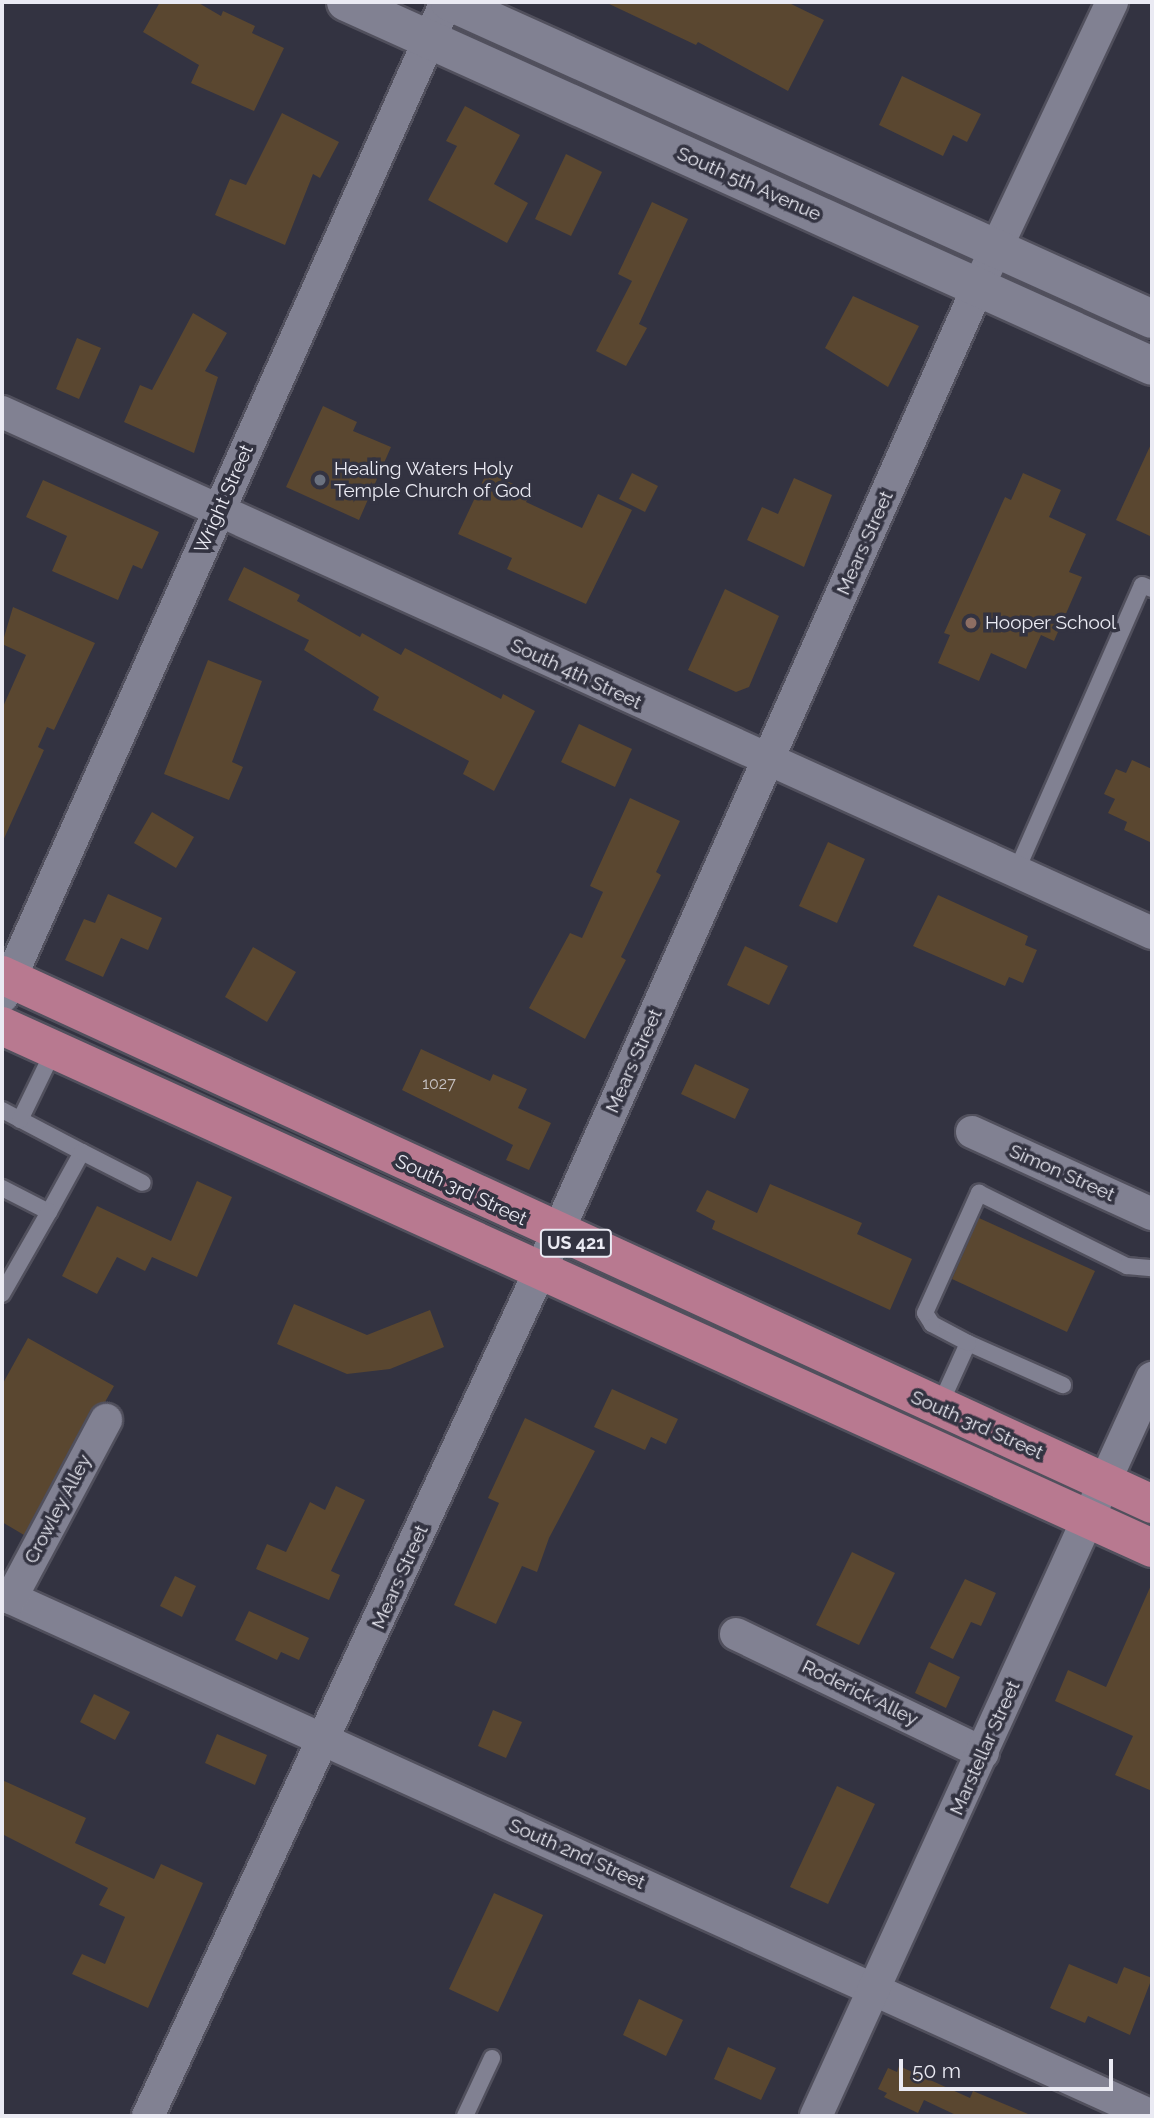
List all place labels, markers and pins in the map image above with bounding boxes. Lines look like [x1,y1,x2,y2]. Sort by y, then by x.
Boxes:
place label: Healing Waters Holy Temple Church of God [334,458,532,502]
marker: Healing Waters Holy Temple Church of God [312,472,328,488]
place label: Hooper School [985,612,1117,634]
marker: Hooper School [963,615,979,631]

